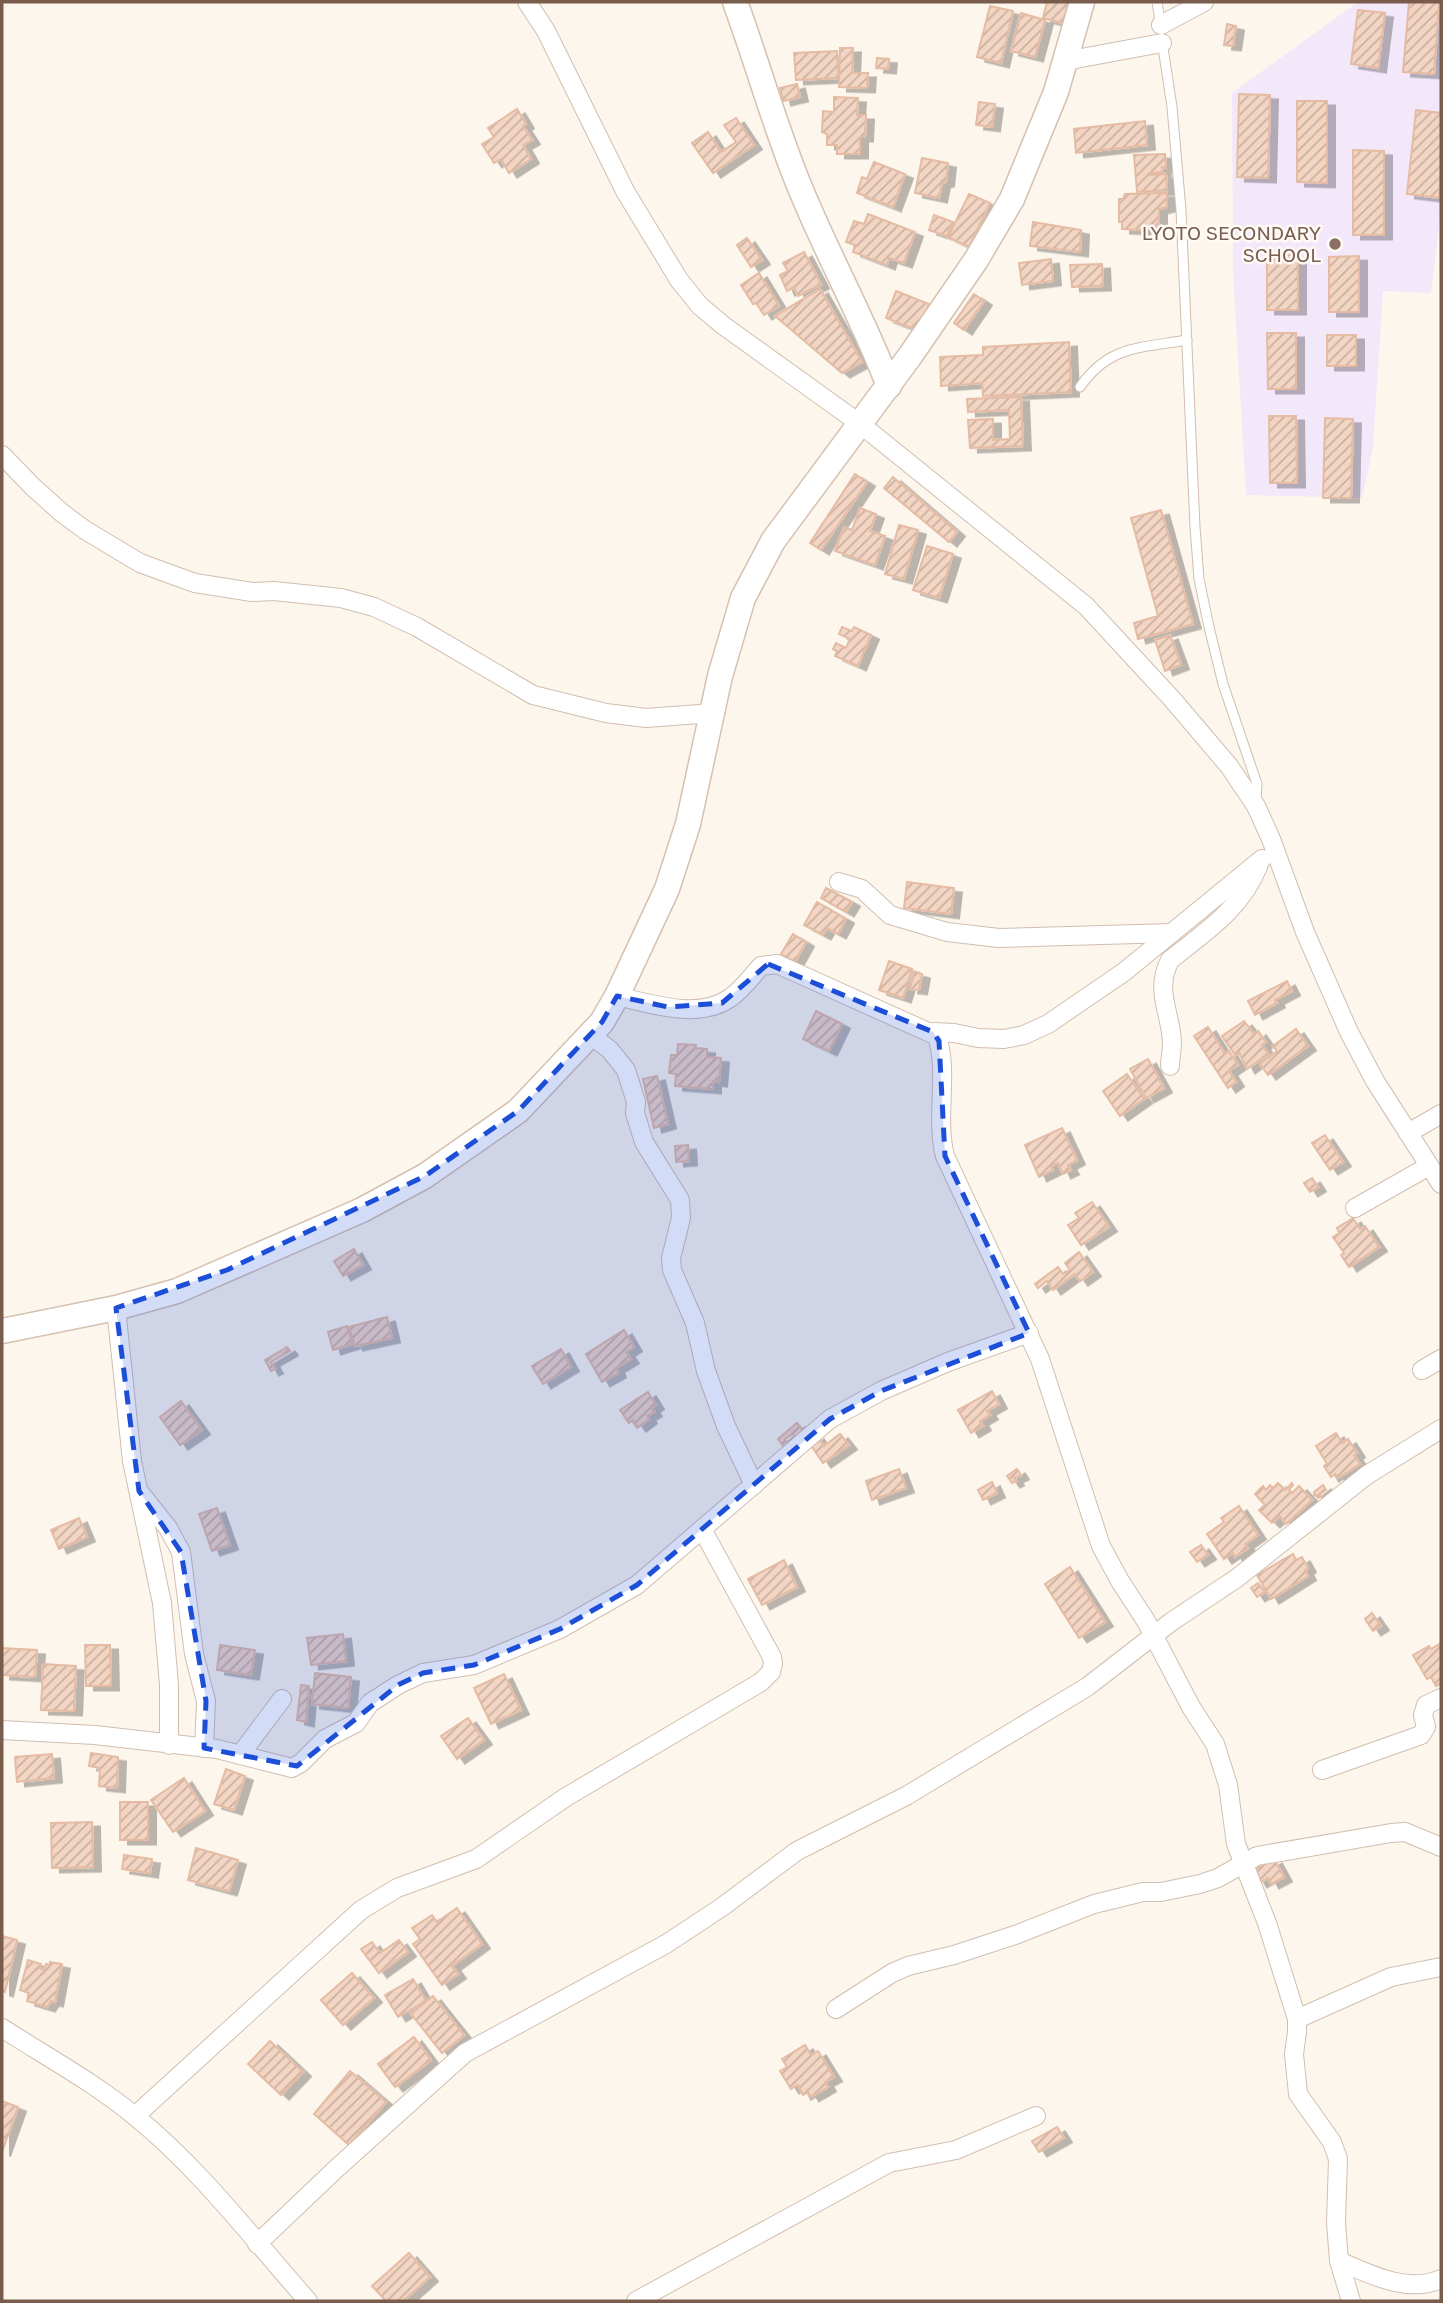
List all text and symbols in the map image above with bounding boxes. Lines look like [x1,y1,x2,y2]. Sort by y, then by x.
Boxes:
place label: LYOTO SECONDARY SCHOOL [1142,221,1321,266]
marker: LYOTO SECONDARY SCHOOL [1327,236,1343,252]

